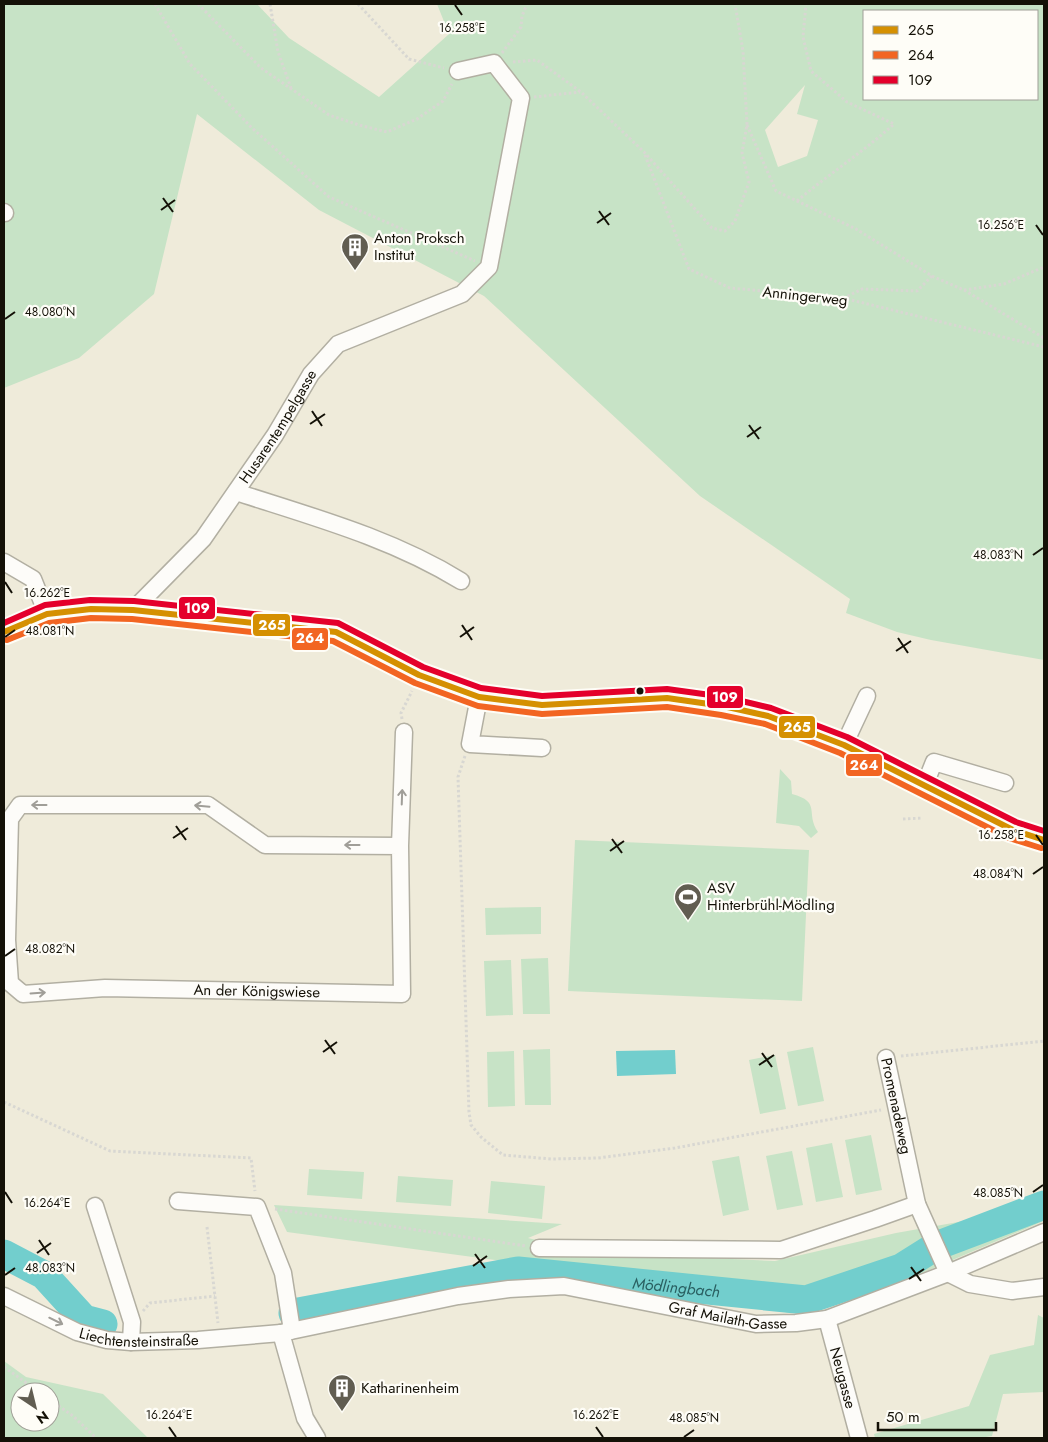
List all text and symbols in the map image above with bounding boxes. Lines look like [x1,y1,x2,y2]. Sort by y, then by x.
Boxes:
legend [863,10,1038,100]
text: 16.258°E [439,19,485,37]
text: 265 [908,19,934,41]
text: 264 [908,44,934,66]
text: 109 [908,69,932,91]
text: 16.256°E [978,216,1024,234]
place label: Anton Proksch Institut [374,227,465,266]
building icon: Anton Proksch Institut [340,232,370,271]
street label: Anningerweg [761,281,849,311]
text: 48.080°N [25,303,75,321]
street label: Husarentempelgasse [234,365,322,488]
text: 48.083°N [973,546,1023,564]
text: 16.262°E [24,584,70,602]
line badge: 109 [178,596,216,620]
text: 109 [184,598,210,618]
line badge: 265 [252,613,291,637]
text: 265 [258,615,286,635]
text: 48.081°N [26,622,74,640]
line badge: 264 [291,627,329,651]
text: 264 [296,628,324,648]
line badge: 109 [706,685,744,709]
unlabelled marker [635,686,645,696]
text: 109 [712,687,738,707]
line badge: 265 [778,715,816,739]
text: 265 [783,717,811,737]
line badge: 264 [845,753,883,777]
text: 264 [850,755,878,775]
one-way arrow [397,789,407,806]
one-way arrow [32,800,48,810]
one-way arrow [194,801,210,811]
text: 16.258°E [978,826,1024,844]
one-way arrow [344,841,360,850]
text: 48.084°N [973,865,1023,883]
place label: ASV Hinterbrühl-Mödling [707,877,835,916]
sports icon: ASV Hinterbrühl-Mödling [673,882,703,921]
text: 48.082°N [25,940,75,958]
street label: An der Königswiese [193,979,320,1003]
one-way arrow [30,988,46,998]
street label: Promenadeweg [875,1056,917,1156]
text: 48.085°N [973,1184,1023,1202]
text: 16.264°E [24,1194,70,1212]
text: 48.083°N [25,1259,75,1277]
water label: Mödlingbach [631,1272,721,1303]
street label: Graf Mailath-Gasse [667,1296,788,1336]
one-way arrow [48,1317,63,1327]
street label: Liechtensteinstraße [77,1322,199,1353]
street label: Neugasse [824,1345,862,1411]
building icon: Katharinenheim [327,1373,357,1412]
place label: Katharinenheim [361,1377,459,1399]
north arrow [10,1382,60,1432]
scale bar [878,1400,996,1432]
text: N [32,1406,53,1429]
text: 16.264°E [146,1406,192,1424]
text: 16.262°E [573,1406,619,1424]
text: 50 m [886,1406,920,1428]
text: 48.085°N [669,1409,719,1427]

